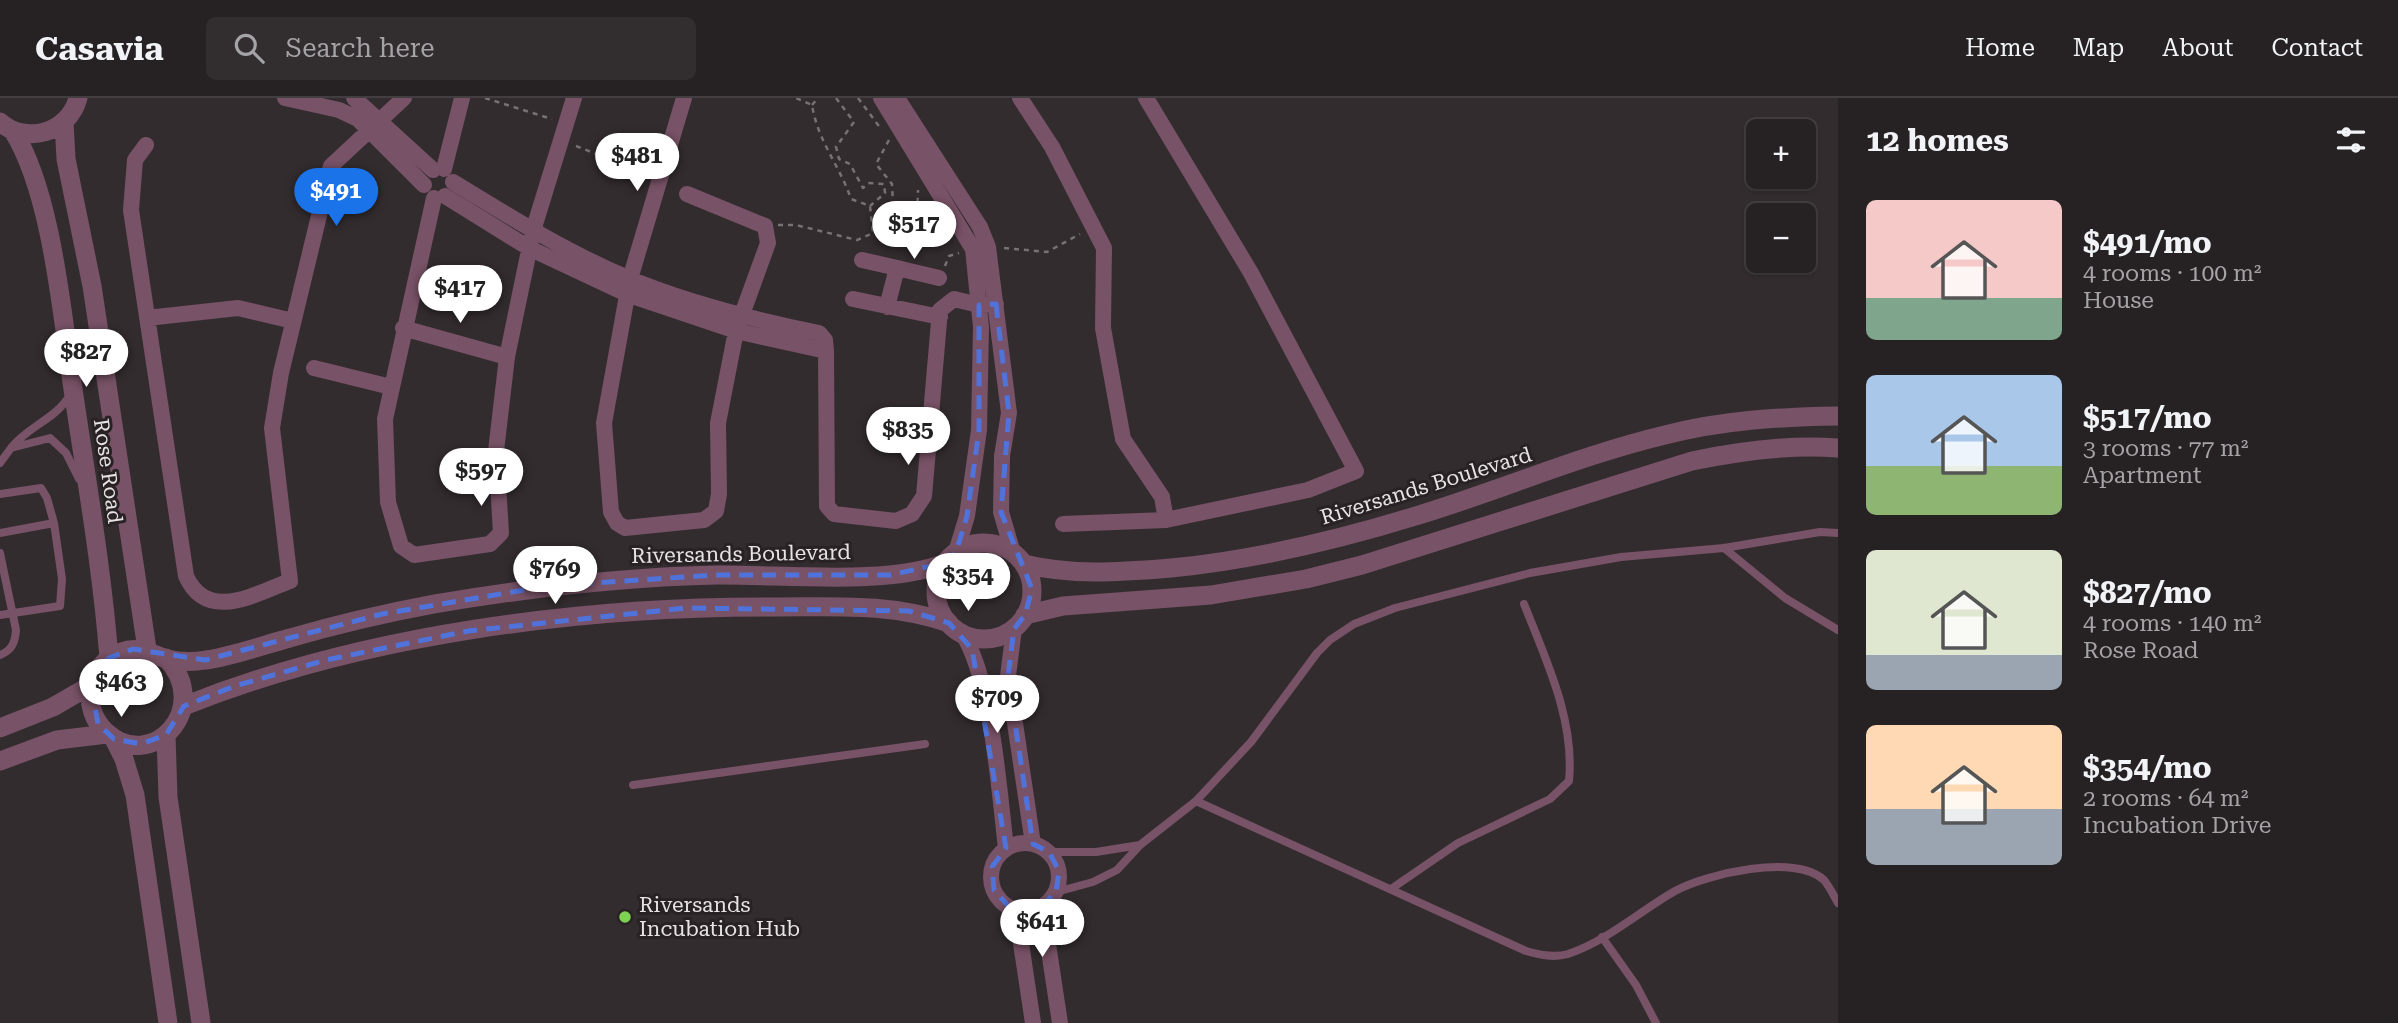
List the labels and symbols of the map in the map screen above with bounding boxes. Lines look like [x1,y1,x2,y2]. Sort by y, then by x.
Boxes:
pin: $481 [596,134,678,193]
pin: $491 [295,169,377,228]
pin: $517 [873,202,955,261]
pin: $417 [419,266,501,325]
pin: $827 [45,330,127,389]
pin: $835 [867,408,949,467]
street label: Rose Road [89,417,127,525]
street label: Riversands Boulevard [1317,442,1535,530]
pin: $597 [440,448,522,508]
street label: Riversands Boulevard [631,540,852,568]
pin: $769 [514,546,596,606]
pin: $354 [927,554,1009,613]
pin: $463 [80,660,162,719]
pin: $709 [956,676,1038,735]
place label: Riversands Incubation Hub [639,893,800,941]
pin: $641 [1001,900,1083,959]
marker: Riversands Incubation Hub [617,909,633,925]

